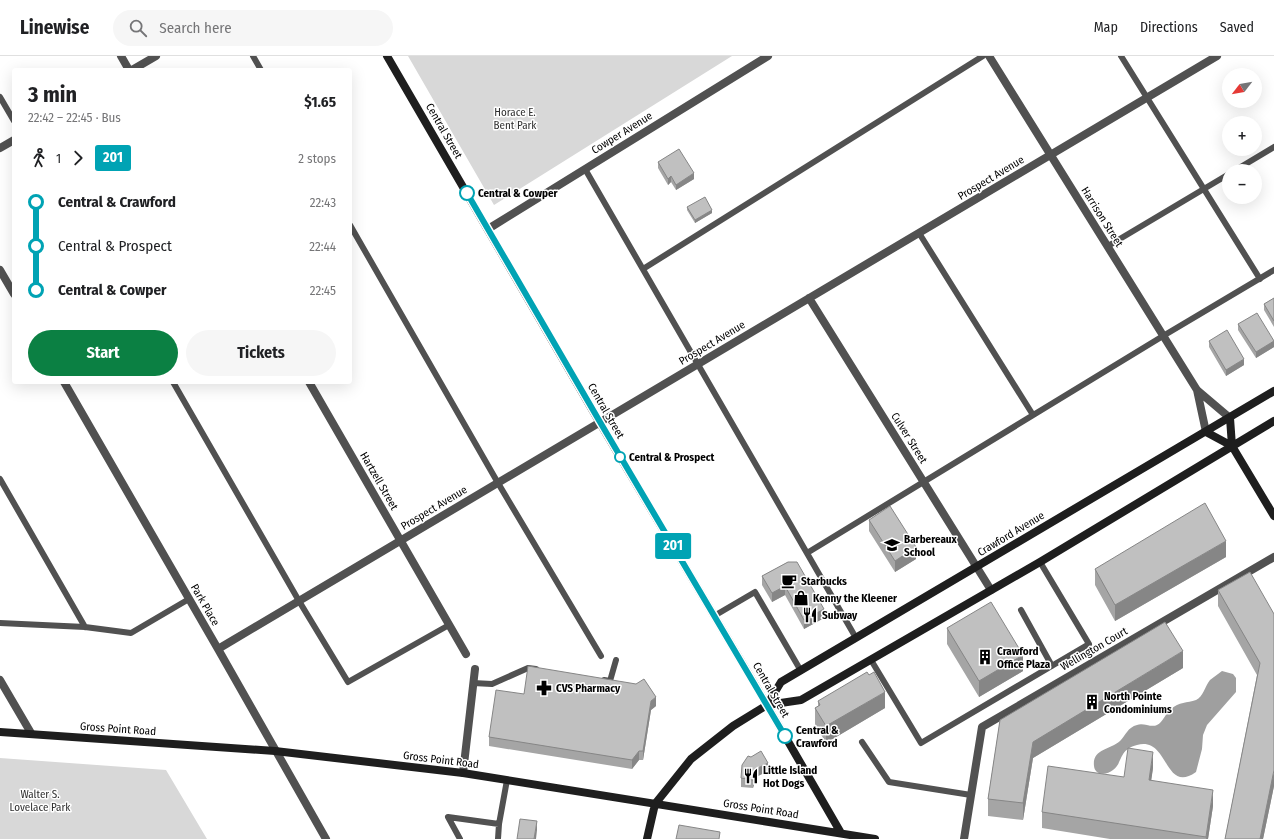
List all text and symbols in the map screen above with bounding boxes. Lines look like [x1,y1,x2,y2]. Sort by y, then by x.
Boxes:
search box [113,10,393,46]
text: Linewise [20,16,89,39]
icon: search [127,17,149,39]
text: Search here [159,19,232,37]
text: Map [1094,19,1118,36]
text: Directions [1140,19,1198,36]
text: Saved [1220,19,1254,36]
north arrow [1222,68,1262,108]
map controls [1222,68,1262,204]
text: 3 min [28,81,77,108]
text: $1.65 [304,93,336,111]
street label: Central Street [423,101,465,161]
park label: Horace E. Bent Park [494,106,537,132]
street label: Cowper Avenue [589,109,655,157]
text: 22:42 – 22:45 · Bus [28,110,121,125]
button: + [1222,116,1262,156]
icon: walk [28,147,50,169]
icon: forward [67,147,89,169]
text: 201 [103,149,123,166]
text: 1 [56,151,61,166]
text: 2 stops [298,151,336,166]
street label: Prospect Avenue [956,153,1026,203]
button: − [1222,164,1262,204]
marker: Central & Cowper [459,185,475,201]
street label: Harrison Street [1078,185,1126,250]
place label: Central & Cowper [478,187,559,200]
text: Central & Crawford [58,193,176,211]
text: 22:43 [310,195,336,210]
text: Central & Prospect [58,237,172,255]
text: 22:44 [309,239,336,254]
text: Central & Cowper [58,281,167,299]
text: 22:45 [310,283,336,298]
street label: Prospect Avenue [677,318,747,368]
button: Start [28,330,178,376]
button: Tickets [186,330,336,376]
street label: Central Street [585,381,627,441]
street label: Culver Street [888,410,930,466]
street label: Hartzell Street [357,450,401,513]
marker: Central & Prospect [614,451,626,463]
place label: Central & Prospect [629,451,715,464]
street label: Prospect Avenue [399,483,469,533]
street label: Crawford Avenue [975,509,1047,559]
line badge: 201 [650,533,696,559]
place label: Barbereaux School [904,533,958,559]
school or university icon: Barbereaux School [883,536,901,554]
text: 201 [663,537,683,554]
cafe icon: Starbucks [780,572,798,590]
place label: Starbucks [801,575,847,588]
street label: Park Place [188,582,222,628]
shop icon: Kenny the Kleener [792,589,810,607]
place label: Kenny the Kleener [813,592,898,605]
restaurant icon: Subway [801,606,819,624]
place label: Subway [822,609,858,622]
street label: Wellington Court [1058,624,1130,673]
place label: Crawford Office Plaza [997,645,1051,671]
building icon: Crawford Office Plaza [976,648,994,666]
street label: Central Street [750,660,792,720]
pharmacy icon: CVS Pharmacy [535,679,553,697]
place label: CVS Pharmacy [556,682,621,695]
place label: North Pointe Condominiums [1104,690,1172,716]
building icon: North Pointe Condominiums [1083,693,1101,711]
street label: Gross Point Road [80,720,156,738]
place label: Central & Crawford [796,724,839,750]
marker: Central & Crawford [777,728,793,744]
street label: Gross Point Road [402,749,480,771]
place label: Little Island Hot Dogs [763,764,817,790]
restaurant icon: Little Island Hot Dogs [742,767,760,785]
park label: Walter S. Lovelace Park [10,788,71,814]
street label: Gross Point Road [722,797,800,821]

